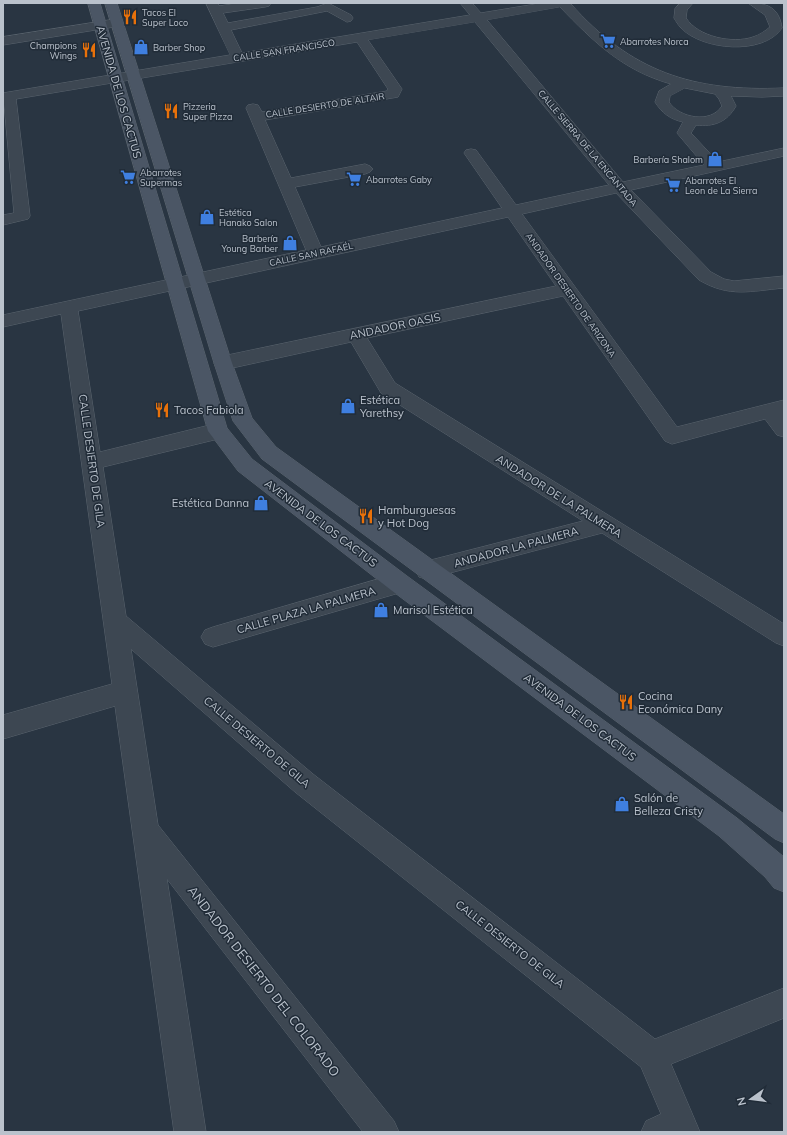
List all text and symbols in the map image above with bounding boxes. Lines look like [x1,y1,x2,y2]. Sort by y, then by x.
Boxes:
place label: Tacos El Super Loco [142,7,188,28]
restaurant icon: Tacos El Super Loco [121,8,139,26]
street label: AVENIDA DE LOS CACTUS [93,24,145,160]
supermarket icon: Abarrotes Norca [599,32,617,50]
place label: Abarrotes Norca [620,36,689,47]
street label: CALLE SAN FRANCISCO [232,37,336,63]
shop icon: Barber Shop [132,38,150,56]
place label: Champions Wings [30,40,77,61]
restaurant icon: Champions Wings [80,41,98,59]
place label: Barber Shop [153,42,205,53]
street label: CALLE SIERRA DE LA ENCANTADA [536,88,640,209]
street label: CALLE DESIERTO DE ALTAIR [265,90,385,120]
place label: Pizzeria Super Pizza [183,101,232,122]
restaurant icon: Pizzeria Super Pizza [162,102,180,120]
shop icon: Barbería Shalom [706,150,724,168]
place label: Barbería Shalom [633,154,703,165]
place label: Abarrotes Supermas [140,167,182,188]
supermarket icon: Abarrotes Supermas [119,168,137,186]
supermarket icon: Abarrotes Gaby [345,170,363,188]
place label: Abarrotes Gaby [366,174,432,186]
place label: Abarrotes El Leon de La Sierra [685,175,757,196]
supermarket icon: Abarrotes El Leon de La Sierra [664,176,682,194]
place label: Estética Hanako Salon [219,207,278,228]
shop icon: Estética Hanako Salon [198,208,216,226]
street label: ANDADOR DESIERTO DE ARIZONA [524,231,619,360]
place label: Barbería Young Barber [221,233,279,254]
shop icon: Barbería Young Barber [281,234,299,252]
street label: CALLE SAN RAFAÉL [268,240,354,268]
street label: ANDADOR OASIS [348,309,442,342]
street label: CALLE DESIERTO DE GILA [76,393,108,529]
place label: Estética Yarethsy [359,393,404,420]
shop icon: Estética Yarethsy [339,397,357,415]
restaurant icon: Tacos Fabiola [153,401,171,419]
place label: Tacos Fabiola [174,403,244,417]
street label: ANDADOR DE LA PALMERA [493,451,625,541]
street label: AVENIDA DE LOS CACTUS [262,476,380,570]
shop icon: Estética Danna [252,494,270,512]
place label: Estética Danna [172,496,249,510]
place label: Hamburguesas y Hot Dog [378,503,456,530]
restaurant icon: Hamburguesas y Hot Dog [357,507,375,525]
street label: ANDADOR LA PALMERA [452,524,580,570]
street label: CALLE PLAZA LA PALMERA [235,583,377,637]
shop icon: Marisol Estética [372,601,390,619]
place label: Marisol Estética [393,603,473,617]
street label: AVENIDA DE LOS CACTUS [521,670,639,764]
place label: Cocina Económica Dany [638,689,723,716]
street label: CALLE DESIERTO DE GILA [201,693,313,791]
restaurant icon: Cocina Económica Dany [617,693,635,711]
place label: Salón de Belleza Cristy [634,791,703,818]
shop icon: Salón de Belleza Cristy [613,795,631,813]
street label: ANDADOR DESIERTO DEL COLORADO [185,882,343,1080]
street label: CALLE DESIERTO DE GILA [453,897,567,991]
north arrow [731,1079,771,1119]
text: N [733,1096,749,1107]

